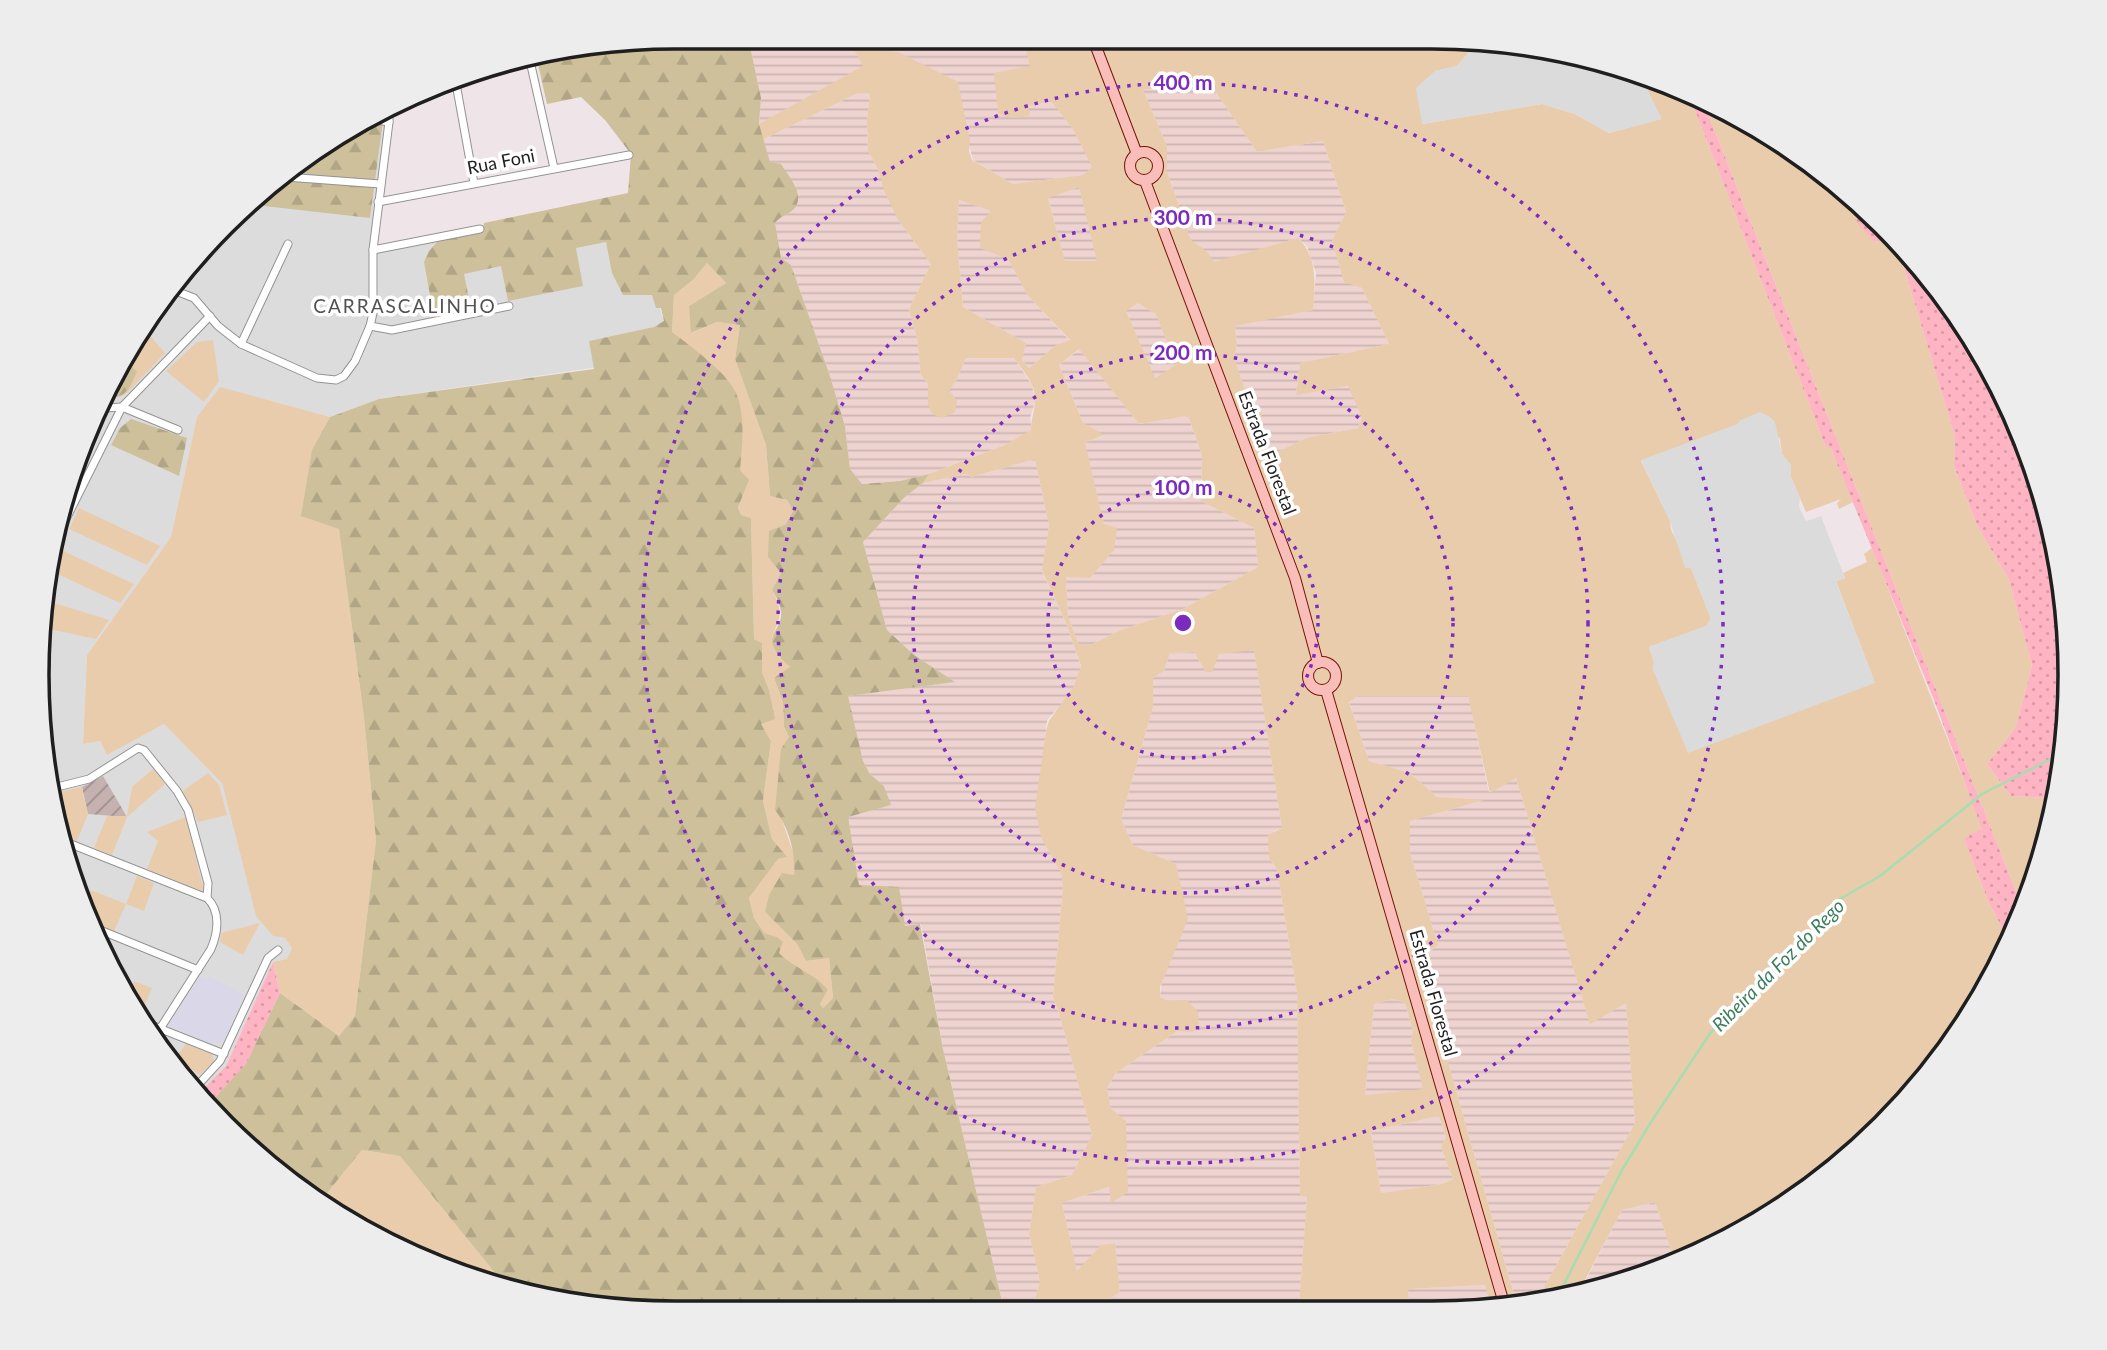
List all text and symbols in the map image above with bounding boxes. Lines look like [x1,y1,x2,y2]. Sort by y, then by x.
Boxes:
text: 400 m [1153,69,1213,94]
street label: Rua Foni [465,144,537,178]
text: 300 m [1153,204,1213,229]
district label: CARRASCALINHO [313,294,497,317]
text: 200 m [1153,339,1213,364]
street label: Estrada Florestal [1234,388,1302,518]
text: 100 m [1153,474,1213,499]
centre of rings [1171,611,1195,635]
water label: Ribeira da Foz do Rego [1707,894,1849,1035]
street label: Estrada Florestal [1405,927,1463,1059]

